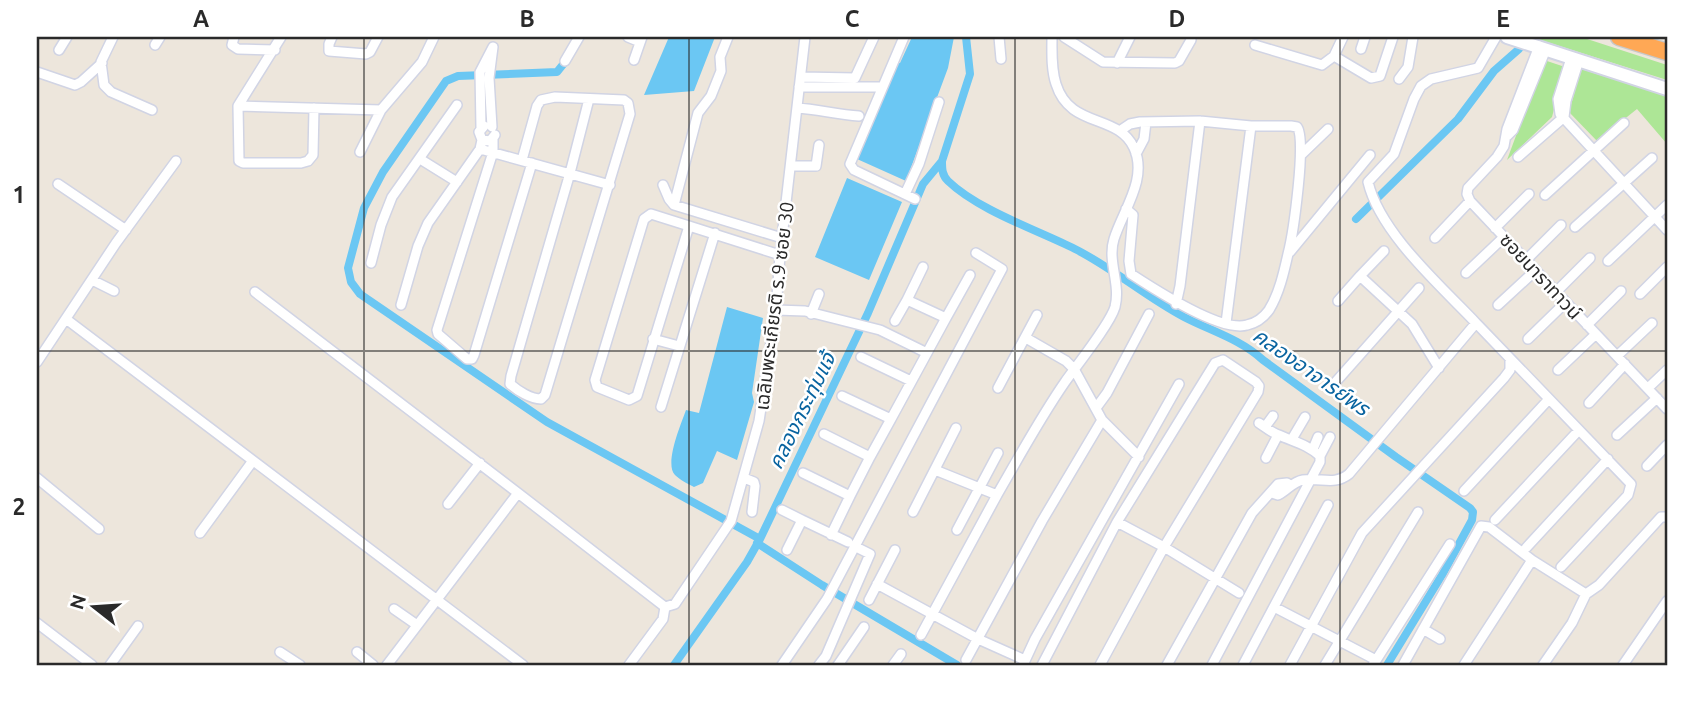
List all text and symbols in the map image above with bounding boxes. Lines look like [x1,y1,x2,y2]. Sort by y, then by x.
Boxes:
text: A [193,6,209,31]
text: B [519,6,535,31]
text: C [845,6,860,31]
text: D [1169,6,1185,31]
text: E [1496,6,1510,31]
text: 1 [13,182,25,207]
street label: เฉลิมพระเกียรติ ร.9 ซอย 30 [750,201,798,411]
street label: ซอยนาราทาวน์ [1496,228,1586,324]
water label: คลองอาจารย์พร [1249,322,1376,421]
water label: คลองกระทุ่มแจ้ [763,346,843,473]
text: 2 [13,494,25,519]
north arrow [60,572,130,642]
text: N [65,592,90,612]

